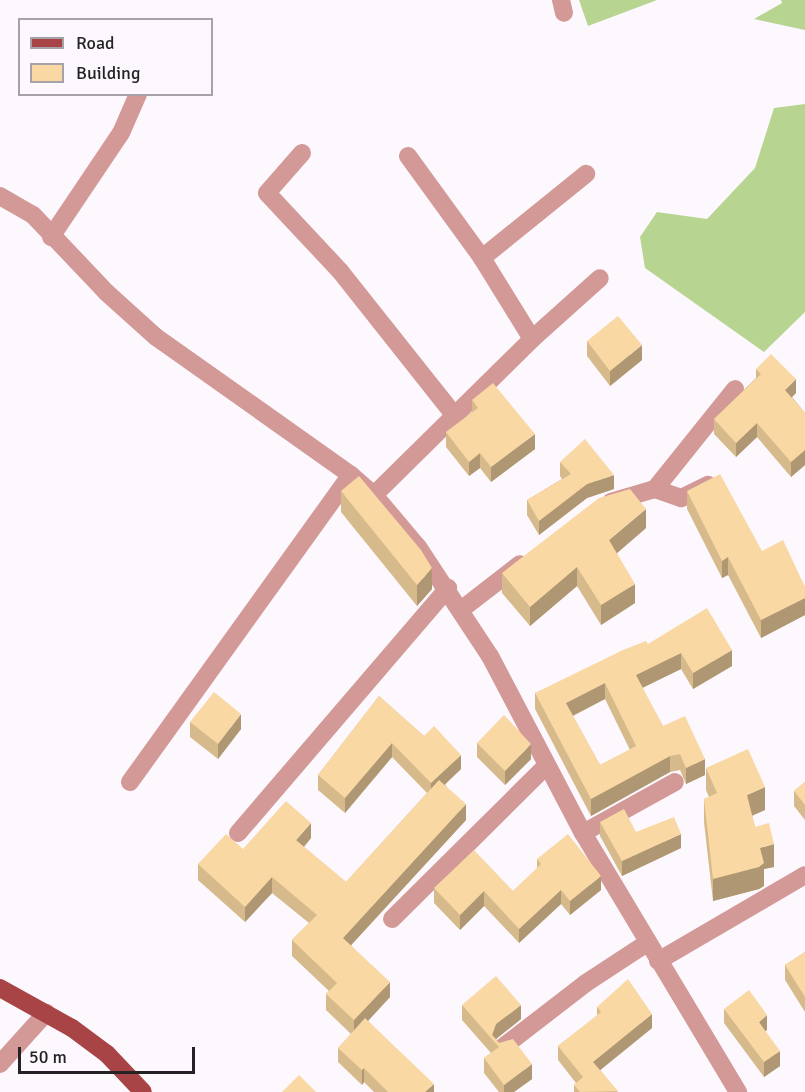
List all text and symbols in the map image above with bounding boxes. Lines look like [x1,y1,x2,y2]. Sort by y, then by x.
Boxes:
legend [18,18,213,96]
text: Road [76,32,115,54]
text: Building [76,62,140,84]
scale bar [21,1035,198,1073]
text: 50 m [29,1046,67,1068]

